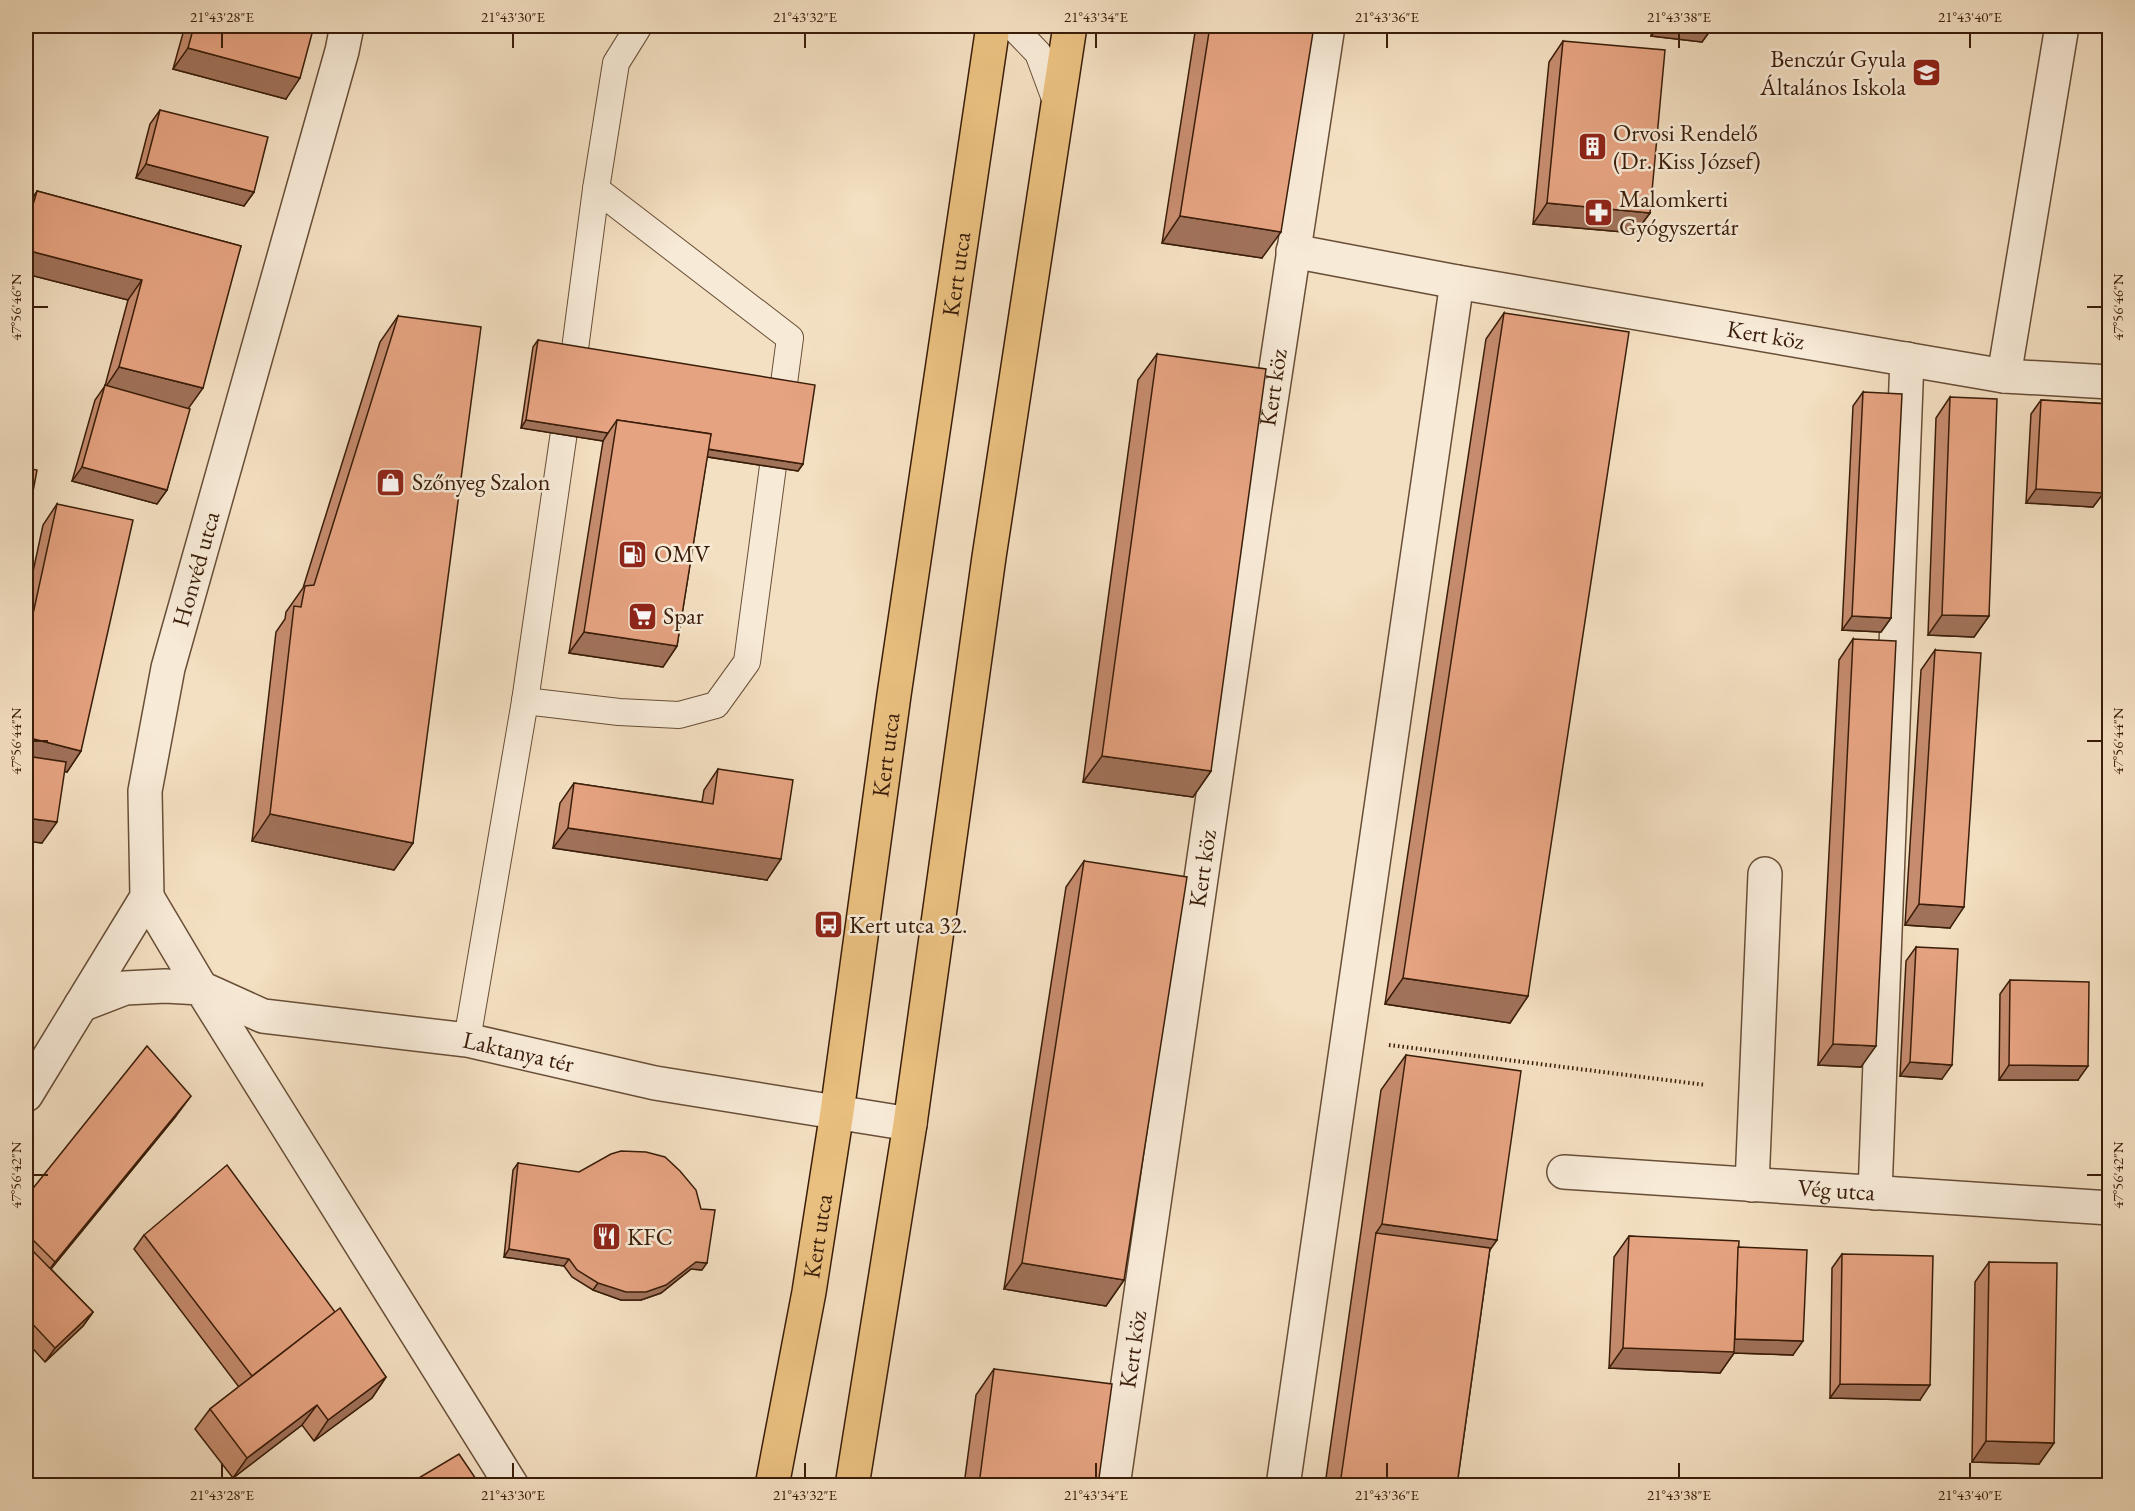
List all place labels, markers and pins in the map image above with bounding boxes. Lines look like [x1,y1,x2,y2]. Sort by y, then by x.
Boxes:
place label: Benczúr Gyula Általános Iskola [1759,43,1906,102]
school or university icon: Benczúr Gyula Általános Iskola [1911,57,1943,89]
place label: Orvosi Rendelő (Dr. Kiss József) [1613,117,1761,176]
building icon: Orvosi Rendelő (Dr. Kiss József) [1576,131,1608,163]
place label: Malomkerti Gyógyszertár [1619,183,1739,242]
pharmacy icon: Malomkerti Gyógyszertár [1582,197,1614,229]
shop icon: Szőnyeg Szalon [375,466,407,498]
place label: Szőnyeg Szalon [412,466,551,497]
fuel station icon: OMV [617,538,649,570]
place label: OMV [654,538,711,569]
supermarket icon: Spar [626,600,658,632]
place label: Spar [663,600,704,631]
bus stop icon: Kert utca 32. [812,909,844,941]
place label: Kert utca 32. [849,909,968,940]
restaurant icon: KFC [590,1221,622,1253]
place label: KFC [627,1221,673,1252]

